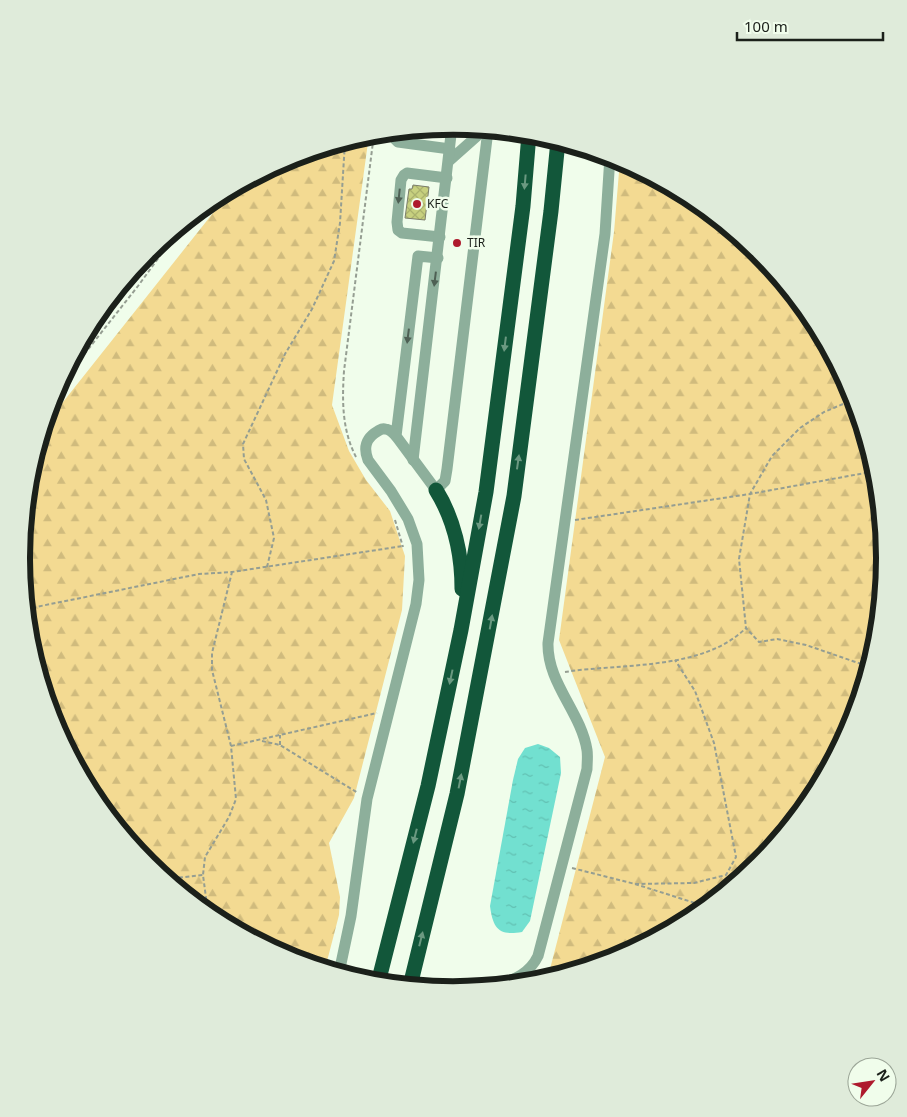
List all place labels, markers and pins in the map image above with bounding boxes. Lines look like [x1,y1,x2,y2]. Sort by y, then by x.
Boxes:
place label: KFC [427,195,449,212]
marker: KFC [411,198,423,210]
place label: TIR [467,234,486,251]
marker: TIR [451,237,463,249]

